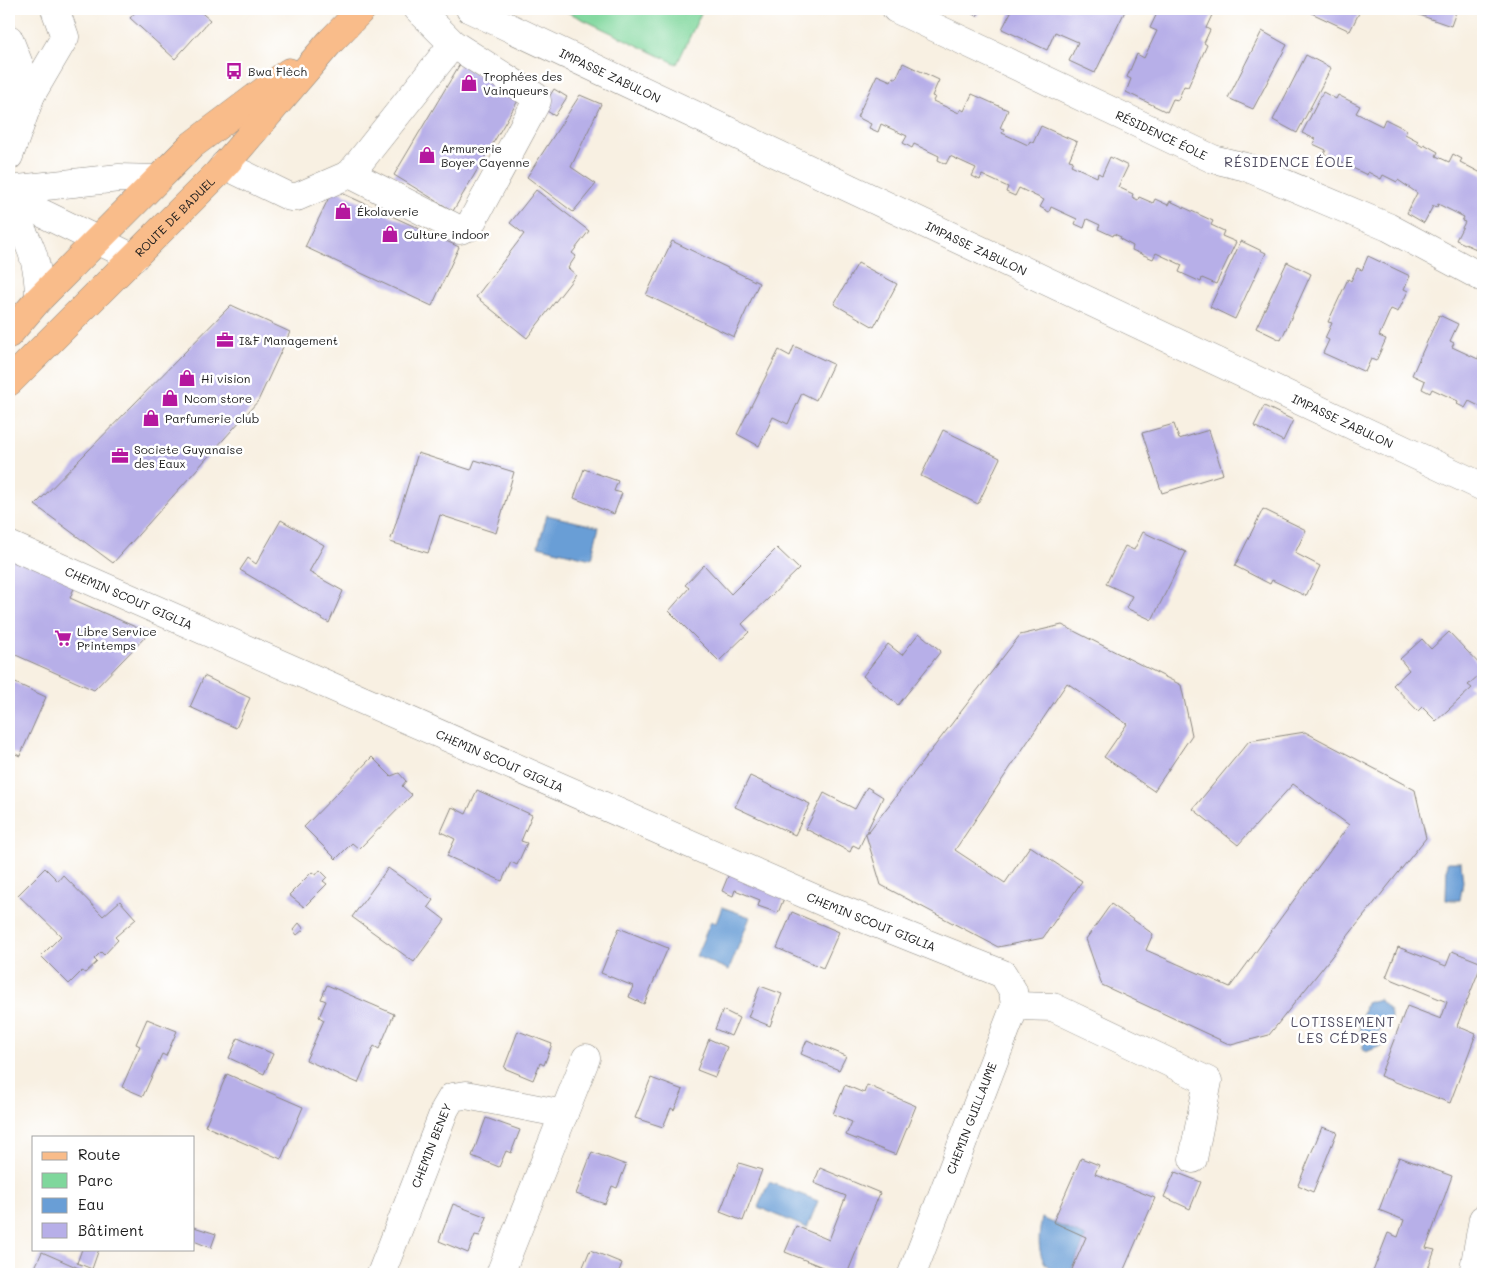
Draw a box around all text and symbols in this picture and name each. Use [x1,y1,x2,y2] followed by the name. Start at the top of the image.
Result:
[557,44,663,106] street label: IMPASSE ZABULON
[224,61,244,81] bus stop icon: Bwa Flèch
[248,63,307,79] place label: Bwa Flèch
[483,68,563,98] place label: Trophées des Vainqueurs
[459,73,479,93] shop icon: Trophées des Vainqueurs
[1113,106,1210,163] street label: RÉSIDENCE ÉOLE
[441,140,530,170] place label: Armurerie Boyer Cayenne
[417,145,437,165] shop icon: Armurerie Boyer Cayenne
[1224,152,1354,171] district label: RÉSIDENCE ÉOLE
[131,173,218,260] street label: ROUTE DE BADUEL
[333,201,353,221] shop icon: Ékolaverie
[357,203,419,219] place label: Ékolaverie
[923,217,1030,279] street label: IMPASSE ZABULON
[380,224,400,244] shop icon: Culture indoor
[404,226,489,242] place label: Culture indoor
[215,330,235,350] office icon: I&F Management
[239,332,338,348] place label: I&F Management
[177,368,197,388] shop icon: Hi vision
[201,370,250,386] place label: Hi vision
[160,388,180,408] shop icon: Ncom store
[184,390,252,406] place label: Ncom store
[1289,390,1396,452] street label: IMPASSE ZABULON
[141,408,161,428] shop icon: Parfumerie club
[165,410,259,426] place label: Parfumerie club
[134,441,243,471] place label: Societe Guyanaise des Eaux
[110,446,130,466] office icon: Societe Guyanaise des Eaux
[63,563,195,633] street label: CHEMIN SCOUT GIGLIA
[77,623,157,653] place label: Libre Service Printemps
[53,628,73,648] supermarket icon: Libre Service Printemps
[433,725,566,795] street label: CHEMIN SCOUT GIGLIA
[804,888,938,954] street label: CHEMIN SCOUT GIGLIA
[1291,1012,1395,1047] district label: LOTISSEMENT LES CÉDRES
[942,1059,1000,1176] street label: CHEMIN GUILLAUME
[407,1100,455,1190] street label: CHEMIN BENEY
[32,1136,195,1250] legend
[78,1144,121,1164] text: Route
[78,1170,113,1190] text: Parc
[78,1194,104,1214] text: Eau
[78,1220,144,1240] text: Bâtiment

